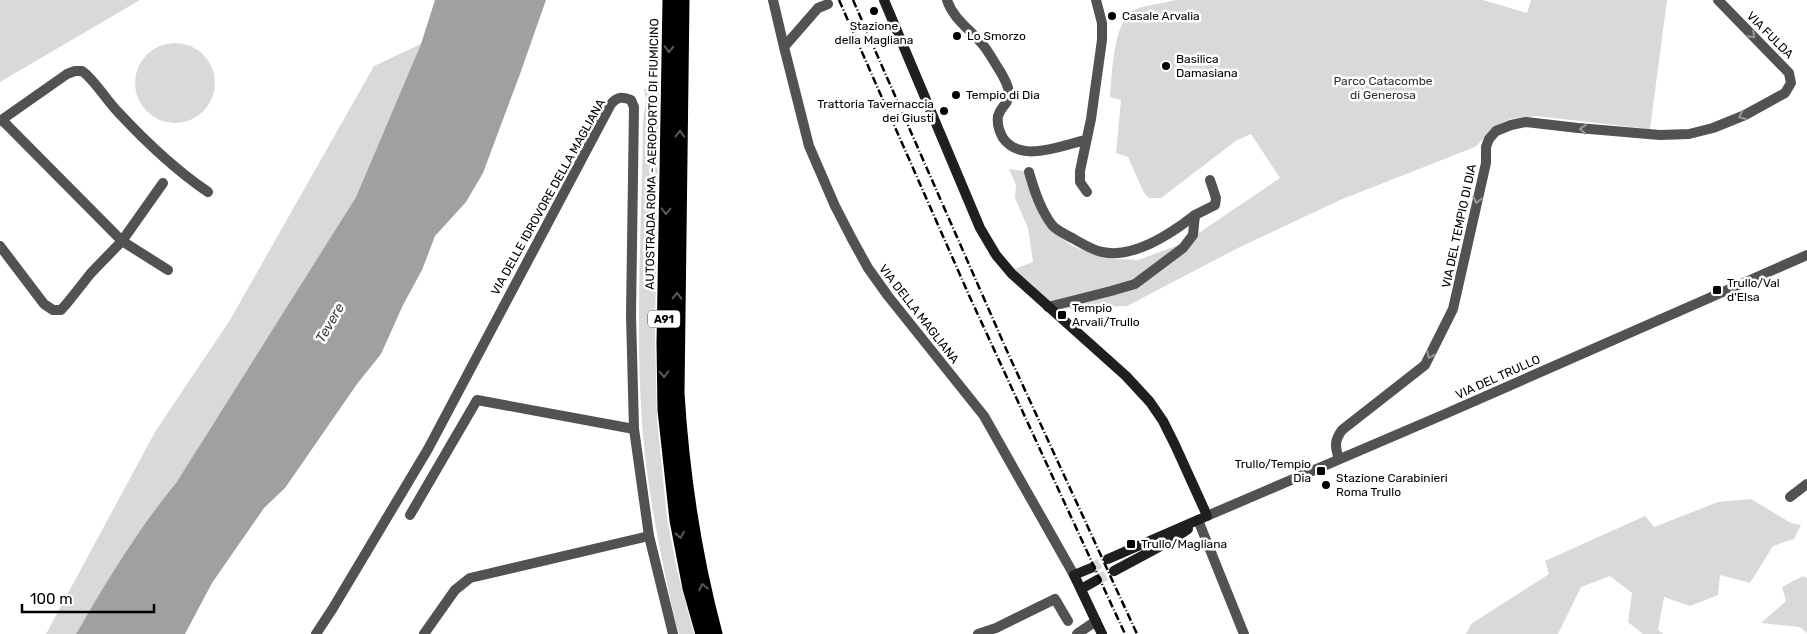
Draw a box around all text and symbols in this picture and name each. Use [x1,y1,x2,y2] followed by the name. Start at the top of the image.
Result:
[868,5,880,17] marker: Stazione della Magliana
[1122,9,1200,23] place label: Casale Arvalia
[1744,9,1796,61] street label: VIA FULDA
[1106,10,1118,22] marker: Casale Arvalia
[643,18,661,290] street label: AUTOSTRADA ROMA - AEROPORTO DI FIUMICINO
[835,19,913,47] place label: Stazione della Magliana
[967,29,1026,43] place label: Lo Smorzo
[1746,29,1755,38] one-way arrow
[951,30,963,42] marker: Lo Smorzo
[664,45,674,53] one-way arrow
[1176,52,1238,80] place label: Basilica Damasiana
[1160,60,1172,72] marker: Basilica Damasiana
[1333,74,1433,102] park label: Parco Catacombe di Generosa
[966,88,1040,102] place label: Tempio di Dia
[950,89,962,101] marker: Tempio di Dia
[488,97,608,297] street label: VIA DELLE IDROVORE DELLA MAGLIANA
[817,97,934,125] place label: Trattoria Tavernaccia dei Giusti
[938,105,950,117] marker: Trattoria Tavernaccia dei Giusti
[1738,110,1747,120] one-way arrow
[1579,123,1587,134] one-way arrow
[675,129,685,137] one-way arrow
[1439,163,1479,289] street label: VIA DEL TEMPIO DI DIA
[1473,196,1483,205] one-way arrow
[661,208,671,215] one-way arrow
[876,262,962,366] street label: VIA DELLA MAGLIANA
[1727,276,1780,304] place label: Trullo/Val d'Elsa
[1711,284,1723,296] marker: Trullo/Val d'Elsa
[672,292,682,300] one-way arrow
[312,300,348,346] water label: Tevere
[1072,301,1140,329] place label: Tempio Arvali/Trullo
[1056,309,1068,321] marker: Tempio Arvali/Trullo
[648,310,680,328] road number: A91
[1426,349,1436,358] one-way arrow
[1454,352,1542,402] street label: VIA DEL TRULLO
[659,370,669,378] one-way arrow
[1235,457,1311,485] place label: Trullo/Tempio Dia
[1315,465,1327,477] marker: Trullo/Tempio Dia
[1336,471,1448,499] place label: Stazione Carabinieri Roma Trullo
[1320,479,1332,491] marker: Stazione Carabinieri Roma Trullo
[674,531,684,540] one-way arrow
[1141,537,1227,551] place label: Trullo/Magliana
[1125,538,1137,550] marker: Trullo/Magliana
[22,582,155,614] scale bar
[698,582,709,591] one-way arrow
[30,590,72,608] text: 100 m

